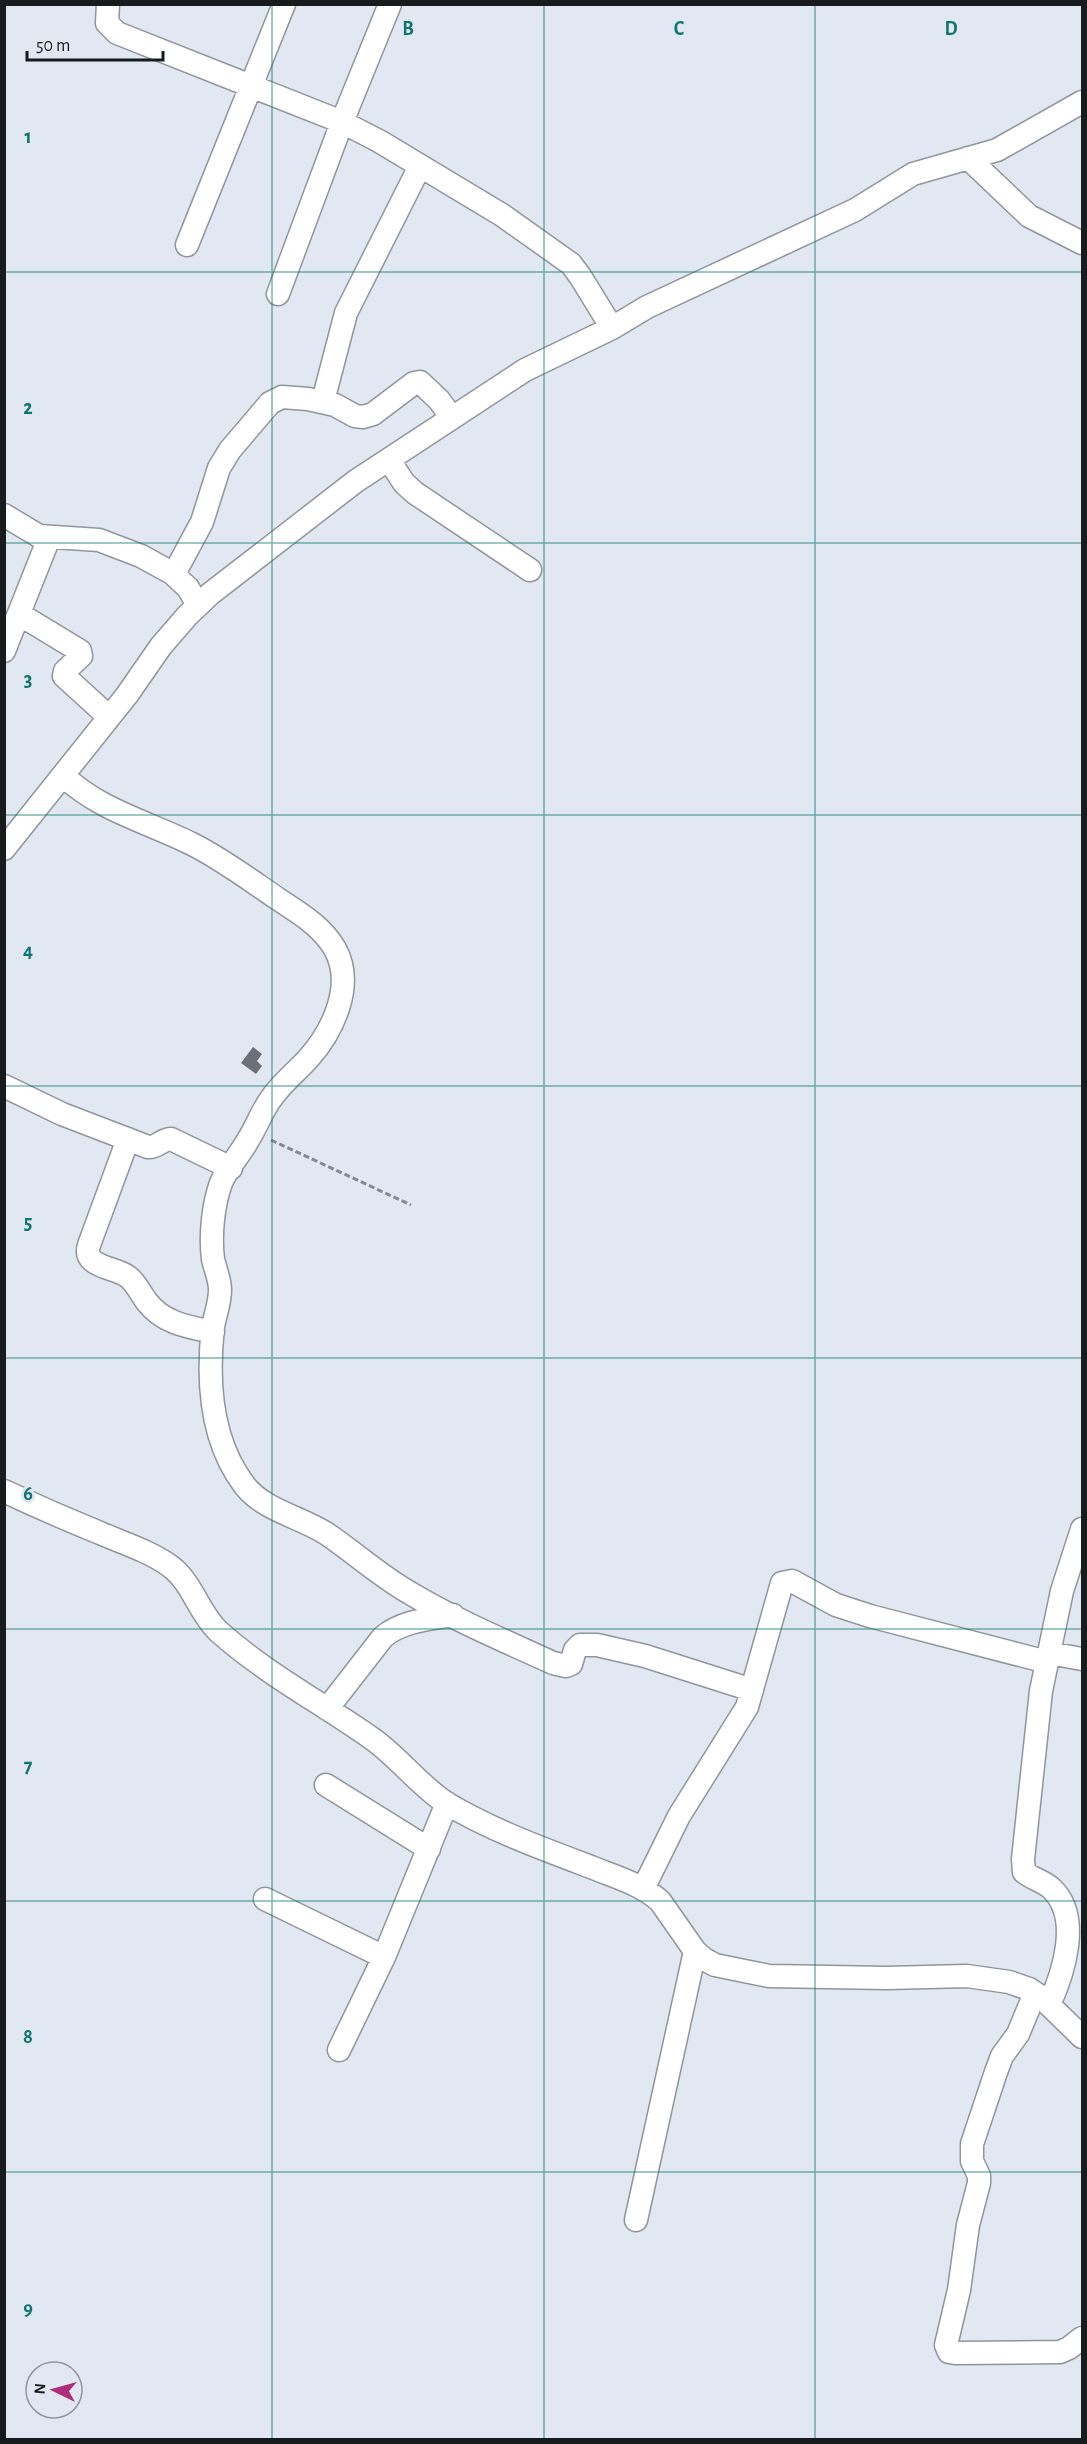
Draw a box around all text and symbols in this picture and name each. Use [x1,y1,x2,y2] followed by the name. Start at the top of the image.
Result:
[402,19,414,39] text: B
[674,19,685,39] text: C
[944,19,958,39] text: D
[27,24,164,62] scale bar
[36,37,70,55] text: 50 m
[24,127,32,147] text: 1
[23,398,33,418] text: 2
[24,670,32,690] text: 3
[23,941,33,961] text: 4
[24,1213,32,1233] text: 5
[23,1484,33,1504] text: 6
[24,1756,33,1776] text: 7
[23,2027,33,2047] text: 8
[23,2299,33,2319] text: 9
[24,2360,84,2420] north arrow
[32,2383,49,2395] text: N

